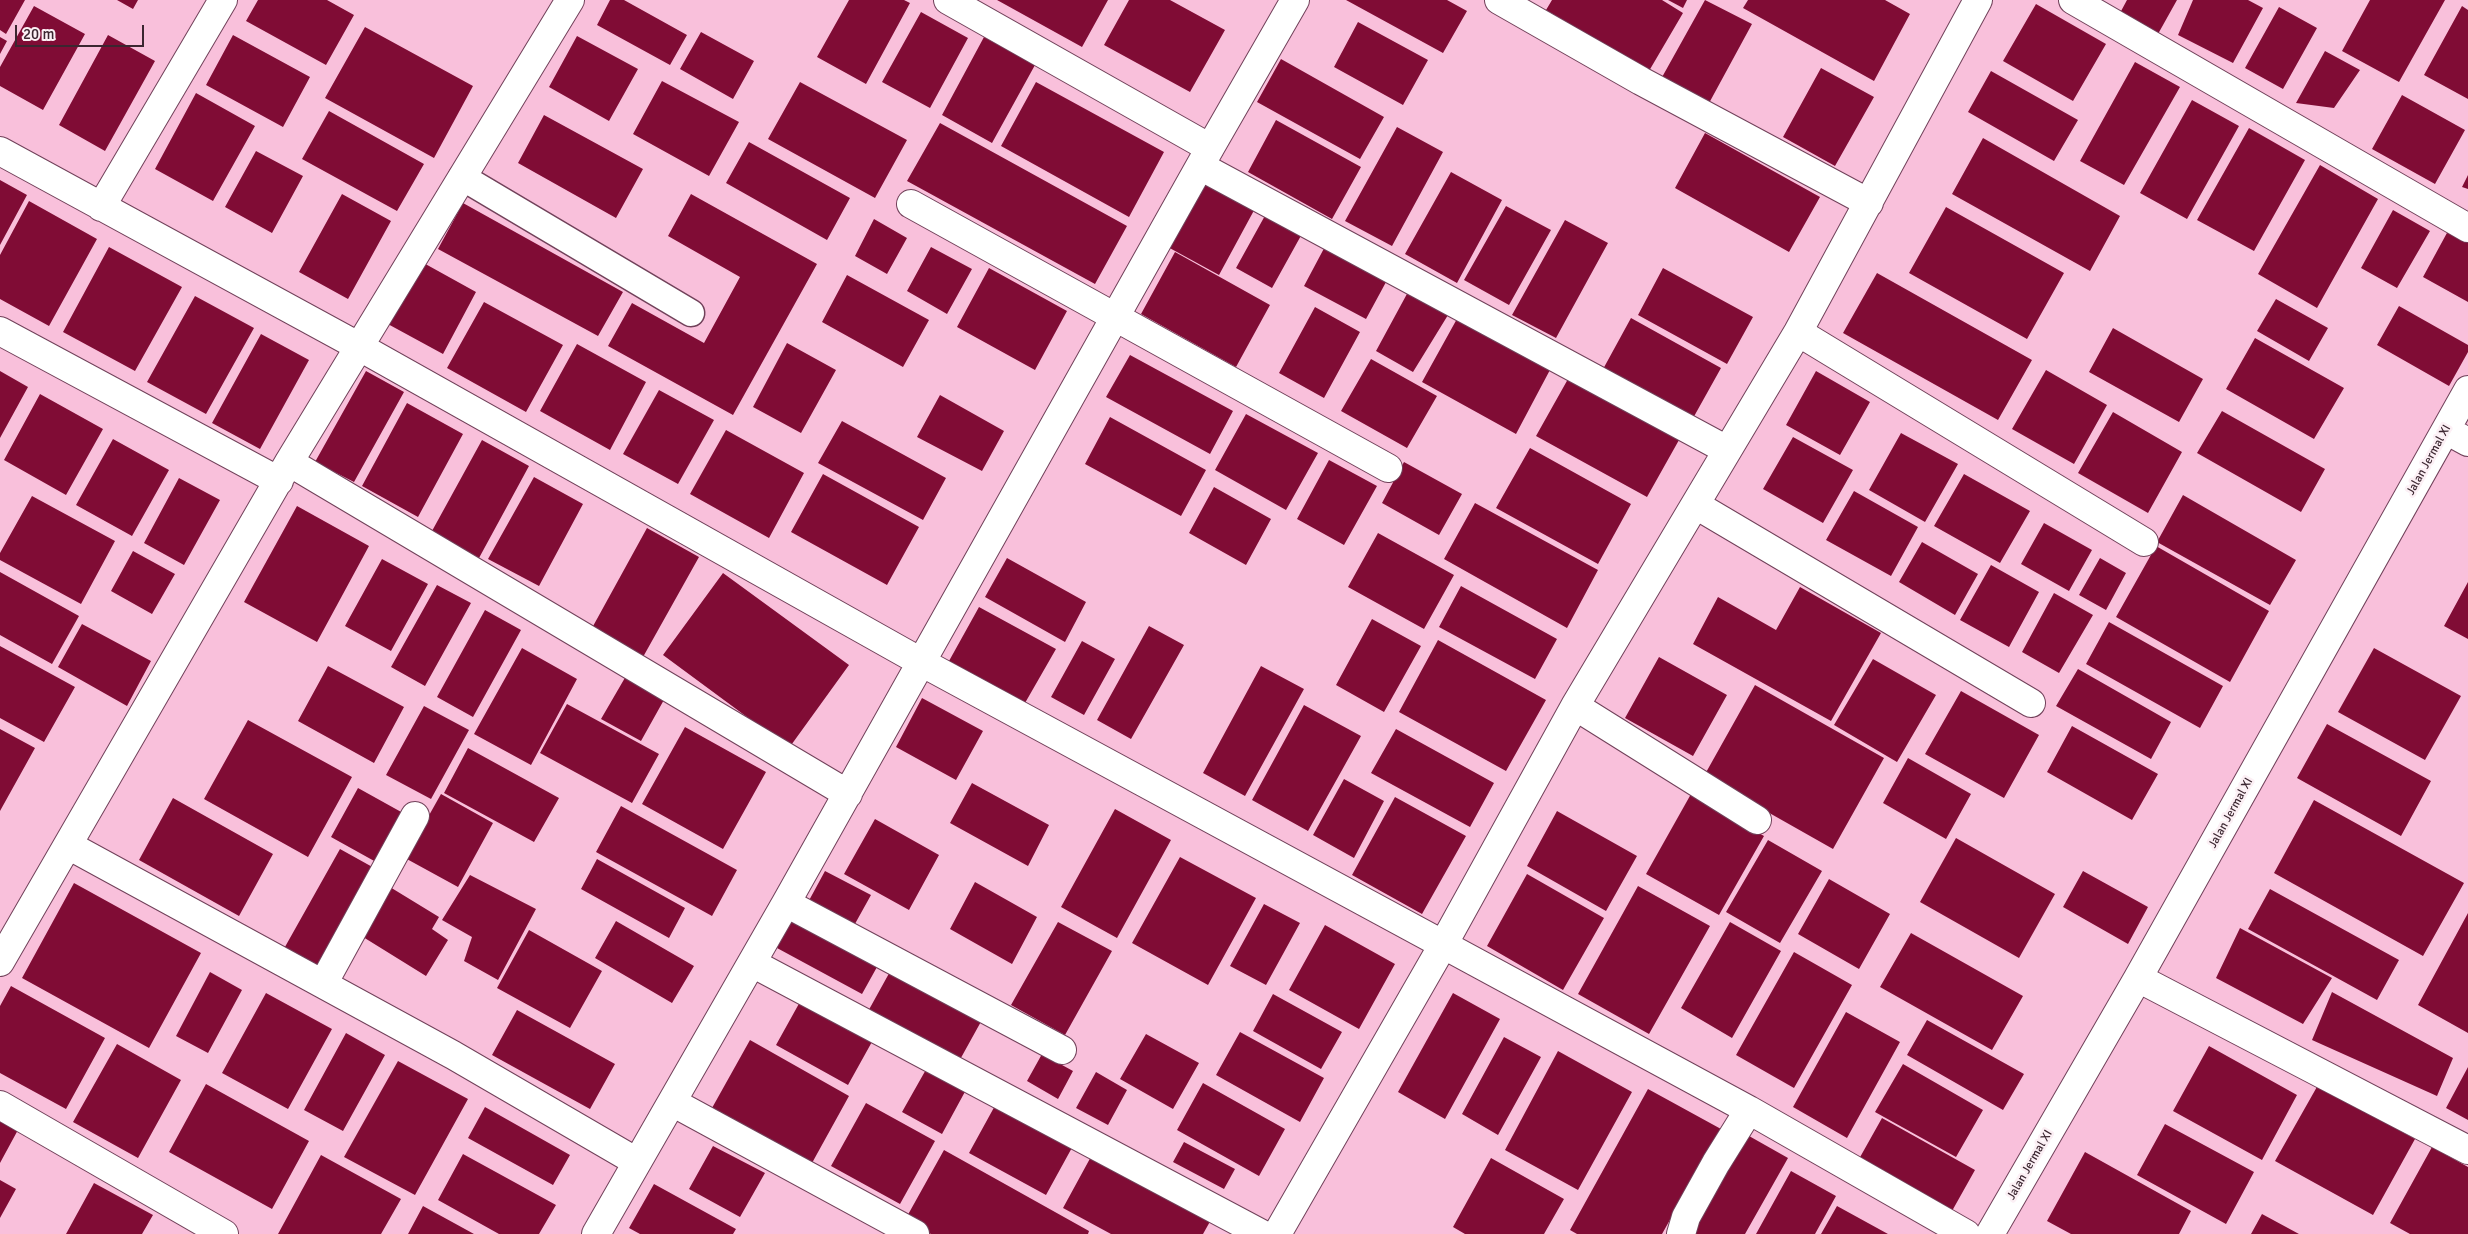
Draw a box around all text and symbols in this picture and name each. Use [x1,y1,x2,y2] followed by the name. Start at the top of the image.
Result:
[18,15,146,47] scale bar
[23,25,54,43] text: 20 m
[2404,422,2454,498] street label: Jalan Jermal XI
[2206,775,2256,851] street label: Jalan Jermal XI
[2004,1128,2056,1202] street label: Jalan Jermal XI

